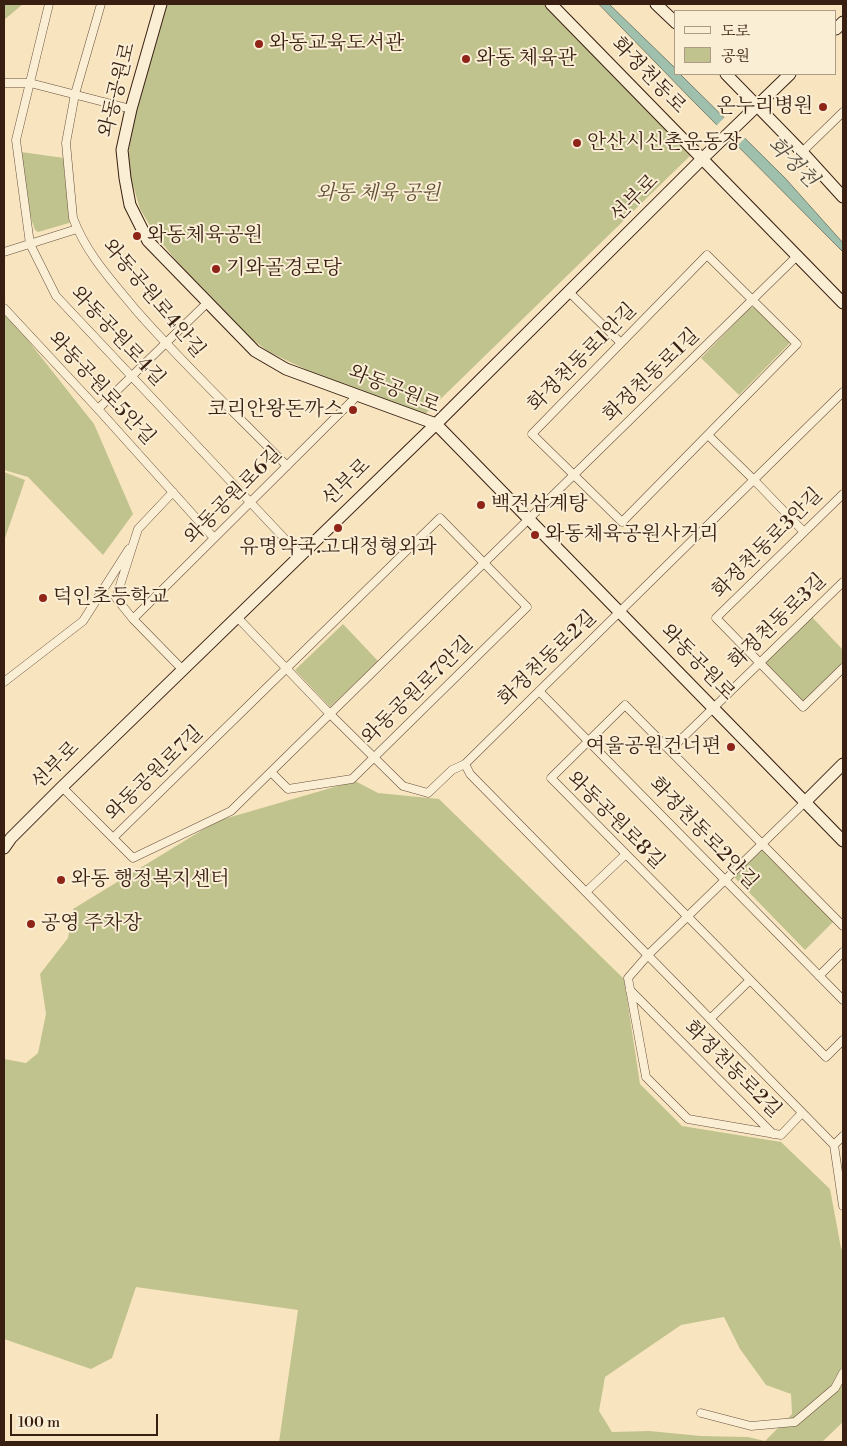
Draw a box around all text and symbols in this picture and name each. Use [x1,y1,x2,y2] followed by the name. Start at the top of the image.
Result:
[674,10,837,75] legend
[721,22,750,41] text: 도로
[269,32,404,56] place label: 와동교육도서관
[606,33,690,119] street label: 화정천동로
[253,38,265,50] marker: 와동교육도서관
[95,40,141,140] street label: 와동공원로
[476,47,577,71] place label: 와동 체육관
[721,47,750,66] text: 공원
[460,53,472,65] marker: 와동 체육관
[716,95,813,119] place label: 온누리병원
[817,101,829,113] marker: 온누리병원
[587,131,742,155] place label: 안산시신촌운동장
[762,133,822,193] water label: 화정천
[571,137,583,149] marker: 안산시신촌운동장
[606,170,664,228] street label: 선부로
[316,182,440,206] park label: 와동 체육 공원
[147,224,263,248] place label: 와동체육공원
[131,230,143,242] marker: 와동체육공원
[97,235,209,363] street label: 와동공원로4안길
[226,257,342,281] place label: 기와골경로당
[210,263,222,275] marker: 기와골경로당
[65,282,169,392] street label: 와동공원로4길
[524,299,642,417] street label: 화정천동로1안길
[599,324,705,428] street label: 화정천동로1길
[42,327,160,451] street label: 와동공원로5안길
[345,361,443,419] street label: 와동공원로
[208,398,343,422] place label: 코리안왕돈까스
[347,404,359,416] marker: 코리안왕돈까스
[180,442,288,550] street label: 와동공원로6길
[318,454,376,512] street label: 선부로
[708,484,828,604] street label: 화정천동로3안길
[491,493,588,517] place label: 백건삼계탕
[475,499,487,511] marker: 백건삼계탕
[332,522,344,534] marker: 유명약국.고대정형외과
[545,523,719,547] place label: 와동체육공원사거리
[529,529,541,541] marker: 와동체육공원사거리
[239,536,437,560] place label: 유명약국.고대정형외과
[724,569,832,675] street label: 화정천동로3길
[53,586,169,610] place label: 덕인초등학교
[37,592,49,604] marker: 덕인초등학교
[494,606,602,712] street label: 화정천동로2길
[655,620,739,706] street label: 와동공원로
[357,632,479,750] street label: 와동공원로7안길
[101,722,209,826] street label: 와동공원로7길
[586,735,721,759] place label: 여울공원건너편
[27,737,85,795] street label: 선부로
[725,741,737,753] marker: 여울공원건너편
[561,767,669,875] street label: 와동공원로8길
[643,773,763,895] street label: 화정천동로2안길
[71,868,230,892] place label: 와동 행정복지센터
[55,874,67,886] marker: 와동 행정복지센터
[41,912,142,936] place label: 공영 주차장
[25,918,37,930] marker: 공영 주차장
[679,1017,785,1123] street label: 화정천동로2길
[12,1404,160,1436] scale bar
[18,1413,60,1432] text: 100 m

